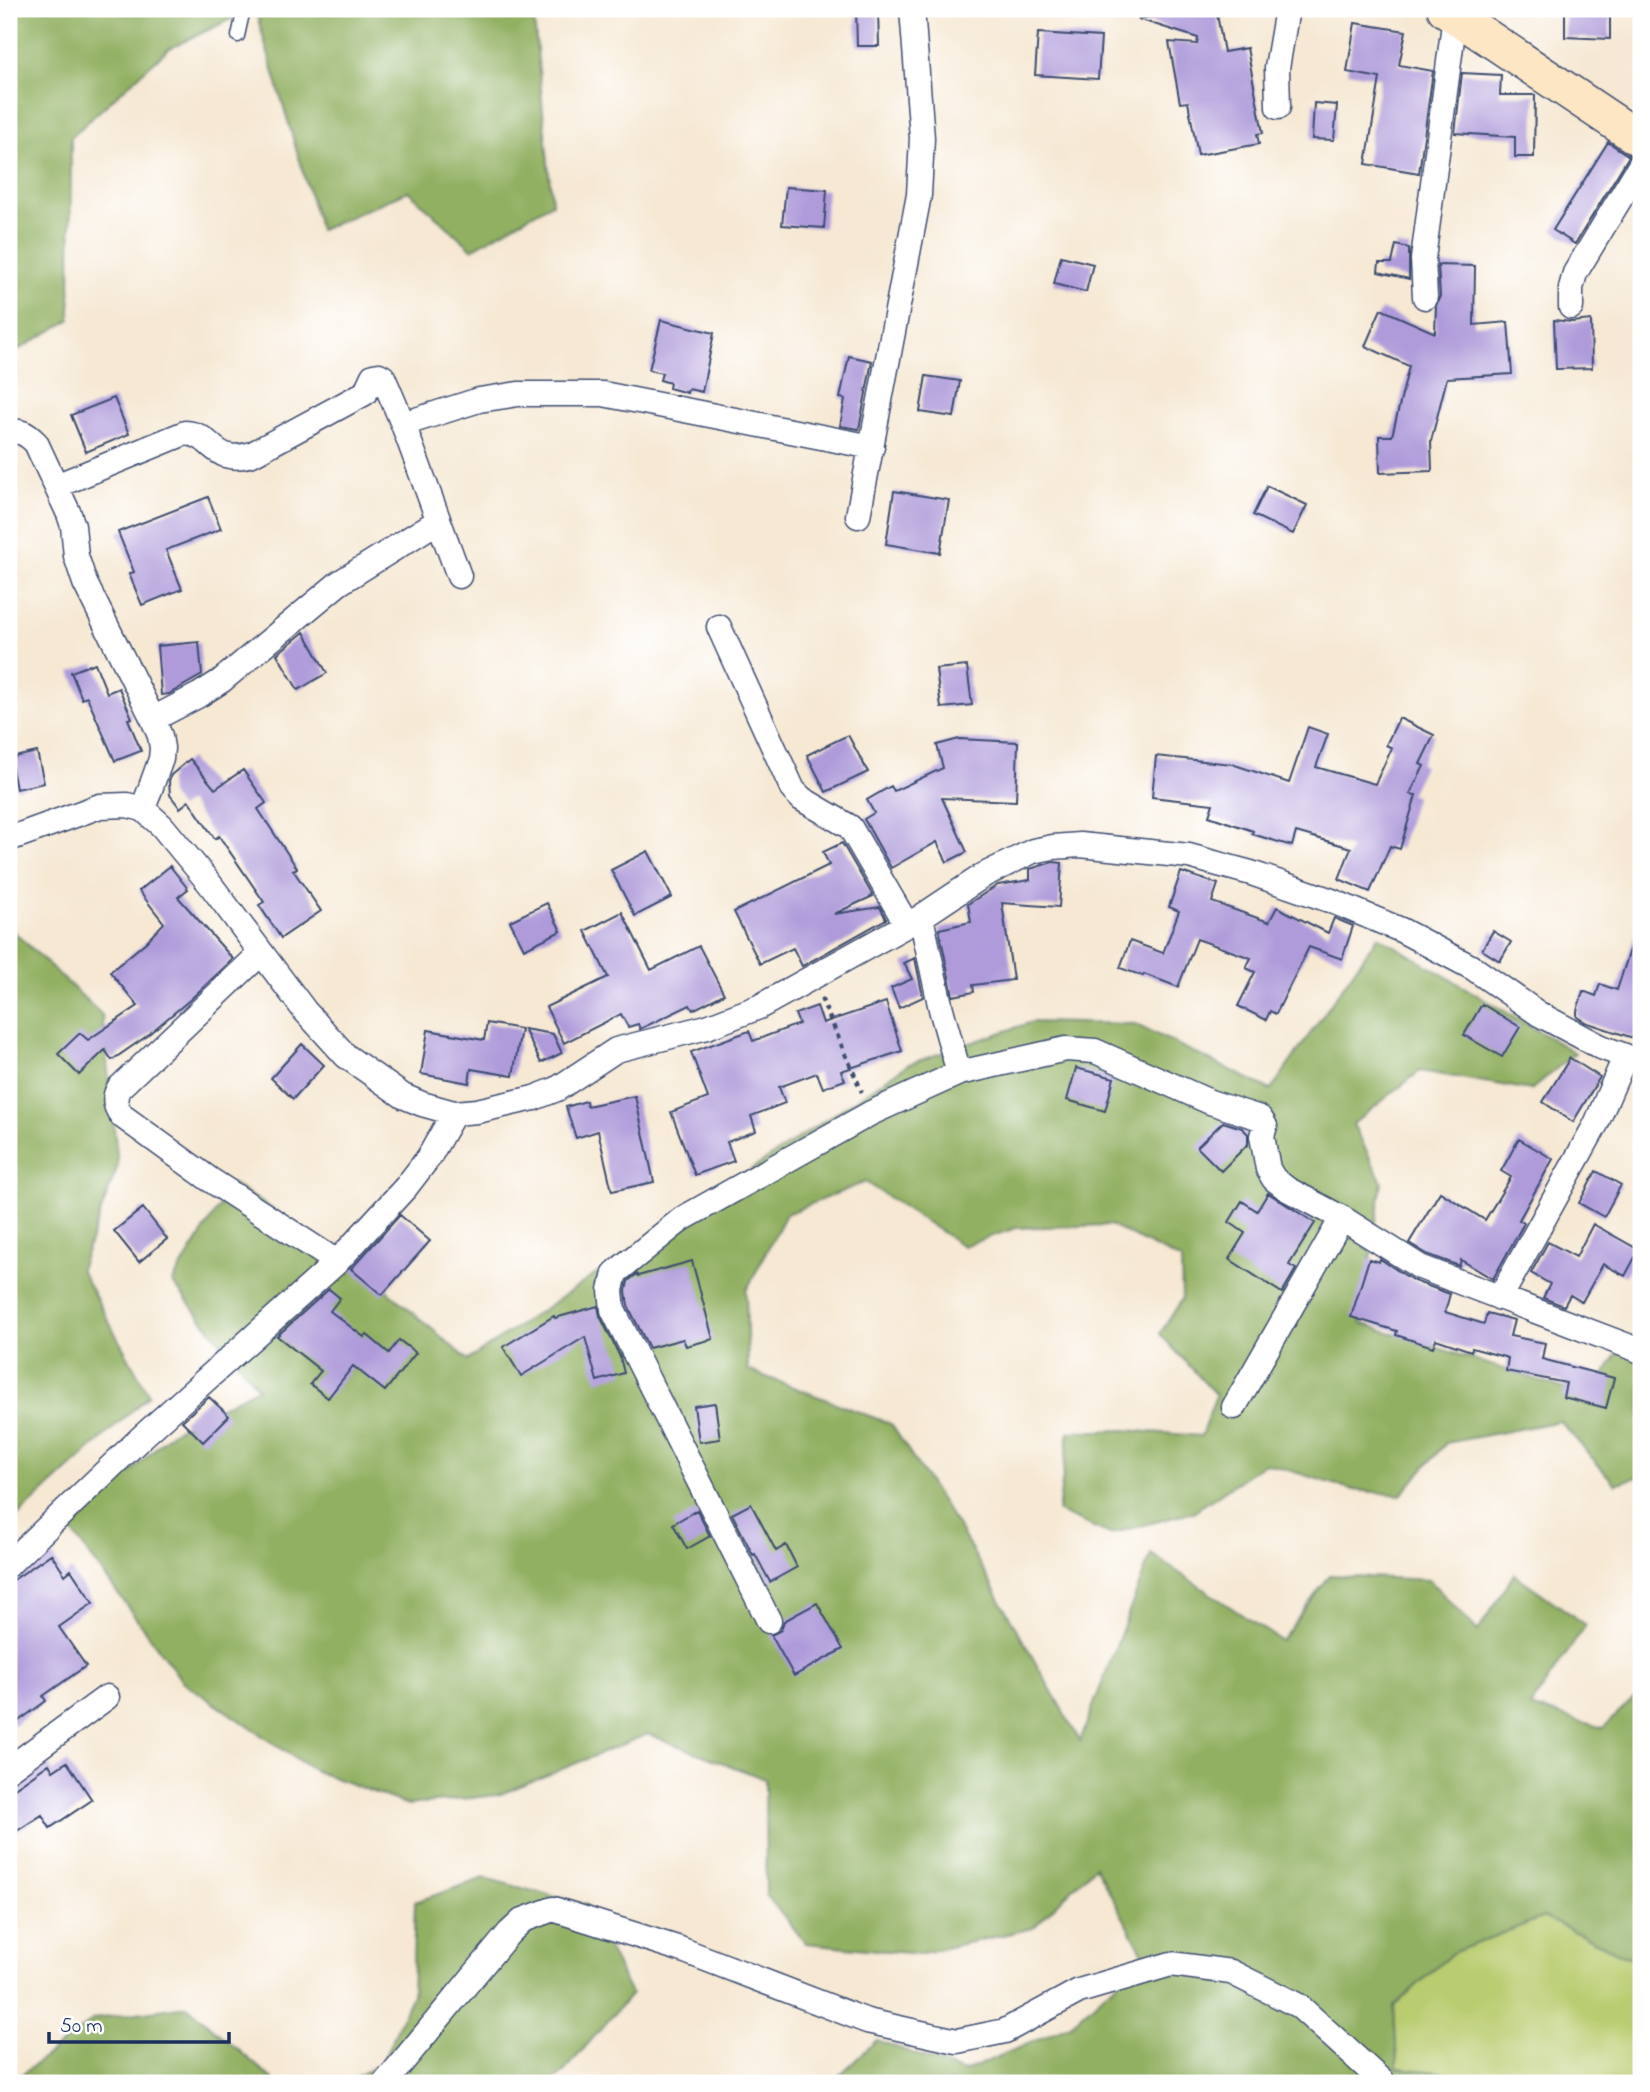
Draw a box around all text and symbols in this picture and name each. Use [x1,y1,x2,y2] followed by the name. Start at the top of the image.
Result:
[49,2001,229,2045] scale bar
[60,2012,103,2042] text: 50 m

